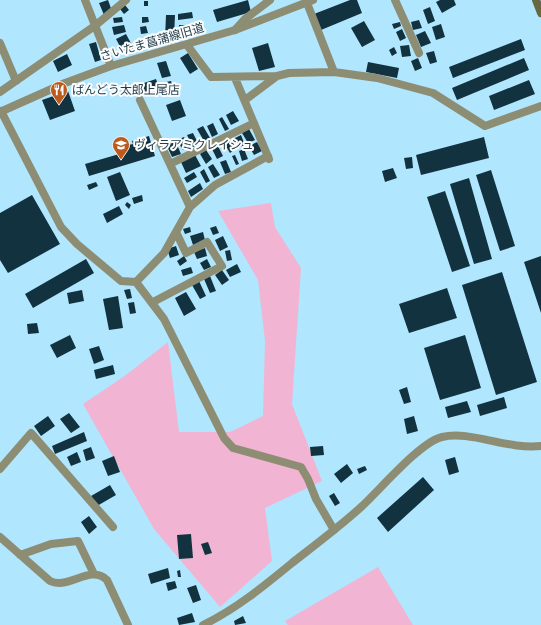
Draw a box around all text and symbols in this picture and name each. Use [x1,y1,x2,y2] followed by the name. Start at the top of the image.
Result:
[98,20,206,65] street label: さいたま菖蒲線旧道
[49,80,69,105] restaurant icon: ばんどう太郎上尾店
[72,83,180,99] place label: ばんどう太郎上尾店
[111,135,131,160] school or university icon: ヴィラアミクレイシュ
[134,138,254,154] place label: ヴィラアミクレイシュ

